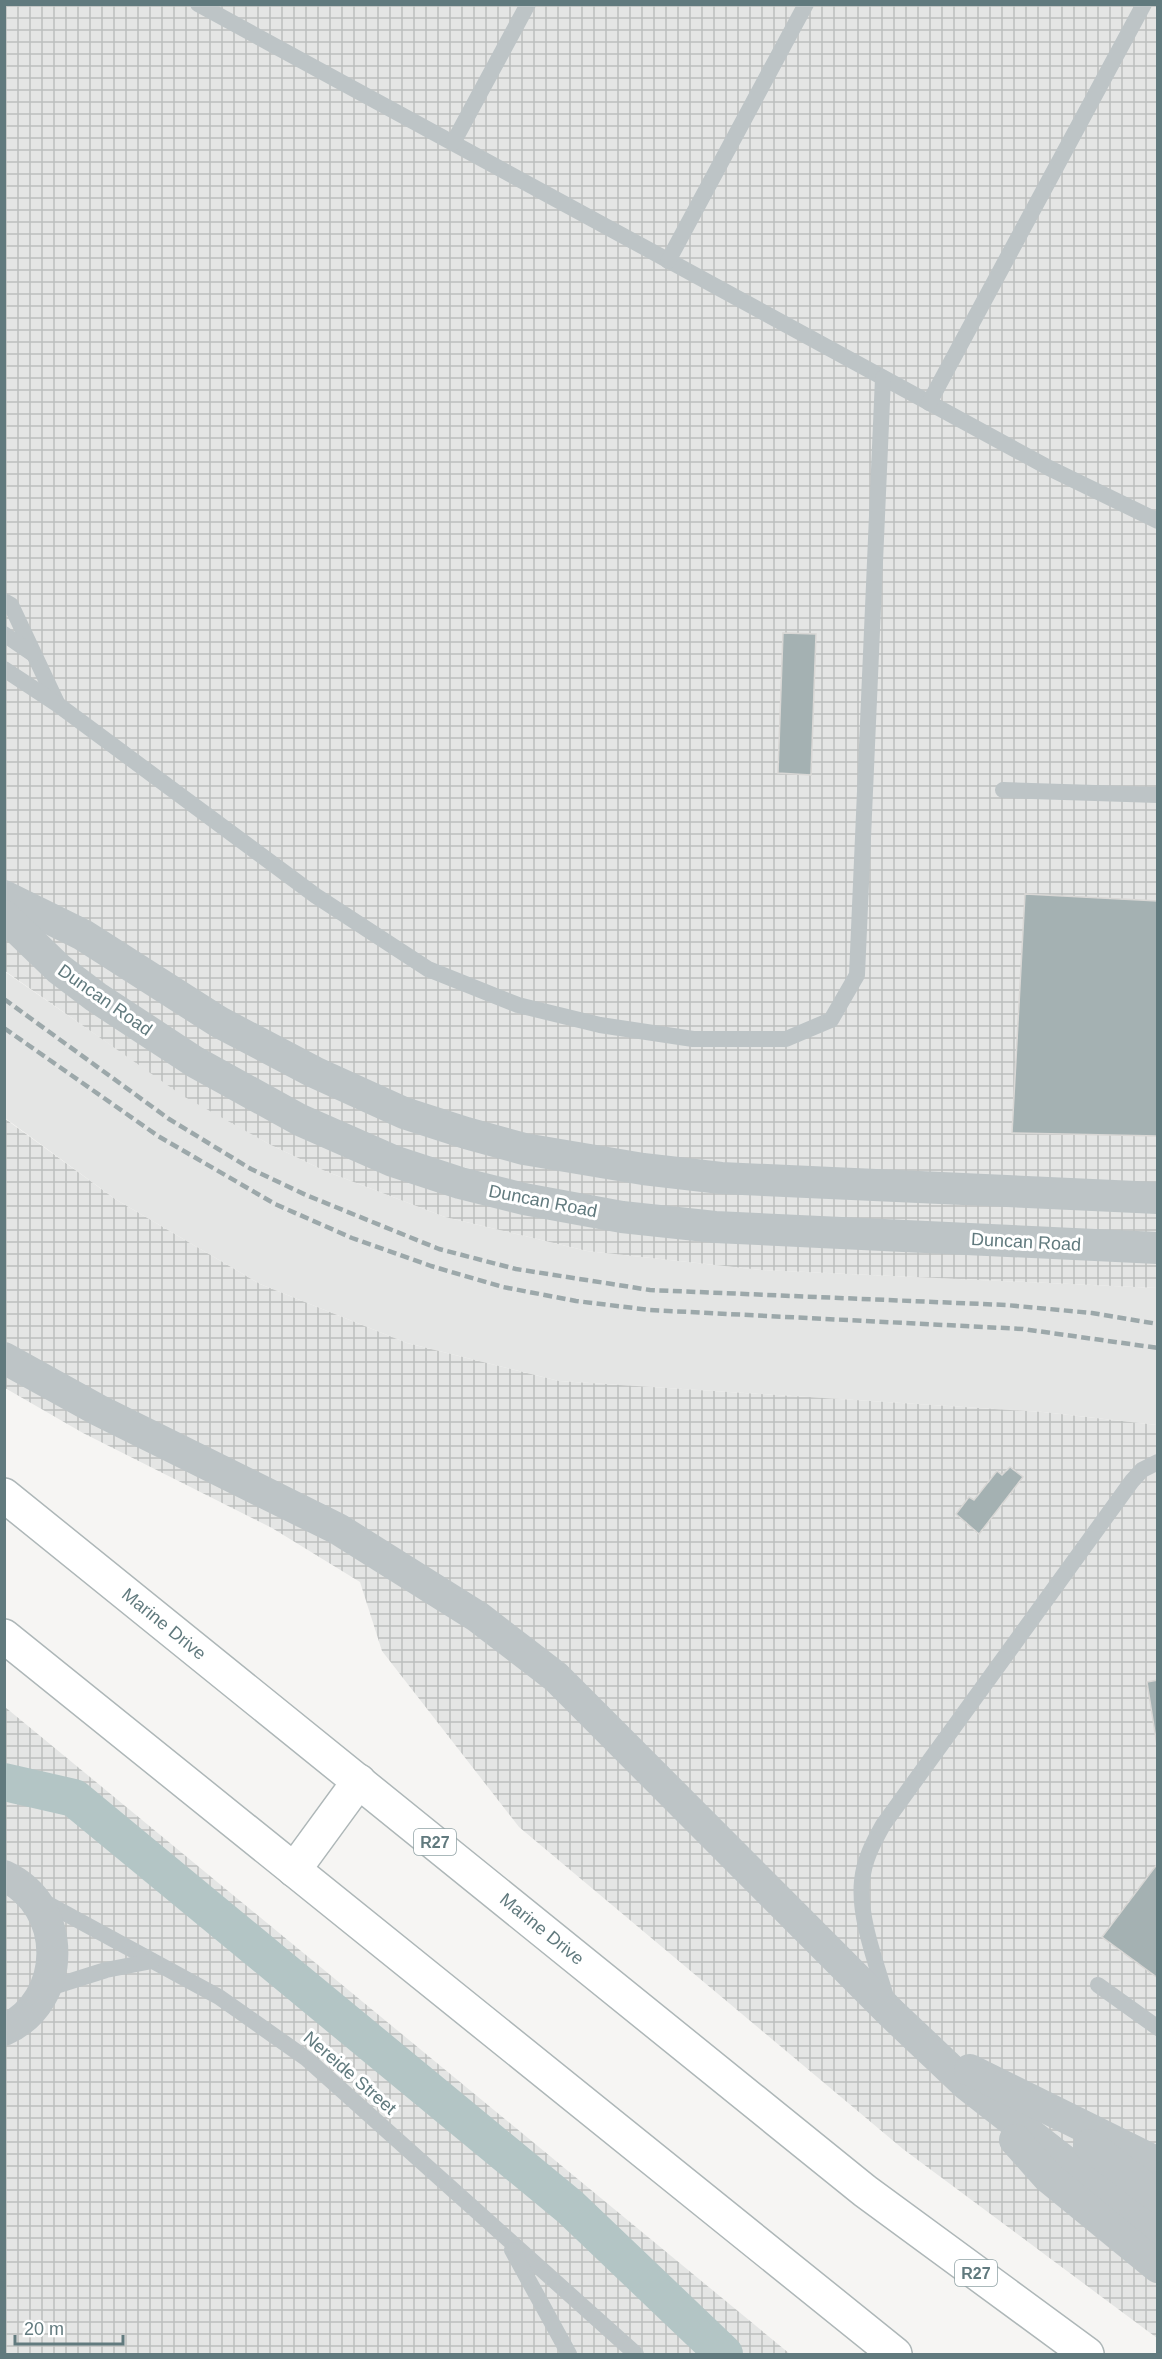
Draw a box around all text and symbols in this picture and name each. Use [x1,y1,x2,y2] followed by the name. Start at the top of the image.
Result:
[54,960,156,1040] street label: Duncan Road
[487,1181,599,1221] street label: Duncan Road
[971,1229,1081,1255] street label: Duncan Road
[118,1584,210,1664] street label: Marine Drive
[414,1829,456,1855] road number: R27
[496,1889,588,1969] street label: Marine Drive
[300,2027,400,2119] street label: Nereide Street
[955,2260,997,2286] road number: R27
[15,2308,123,2346] scale bar
[24,2319,64,2339] text: 20 m

